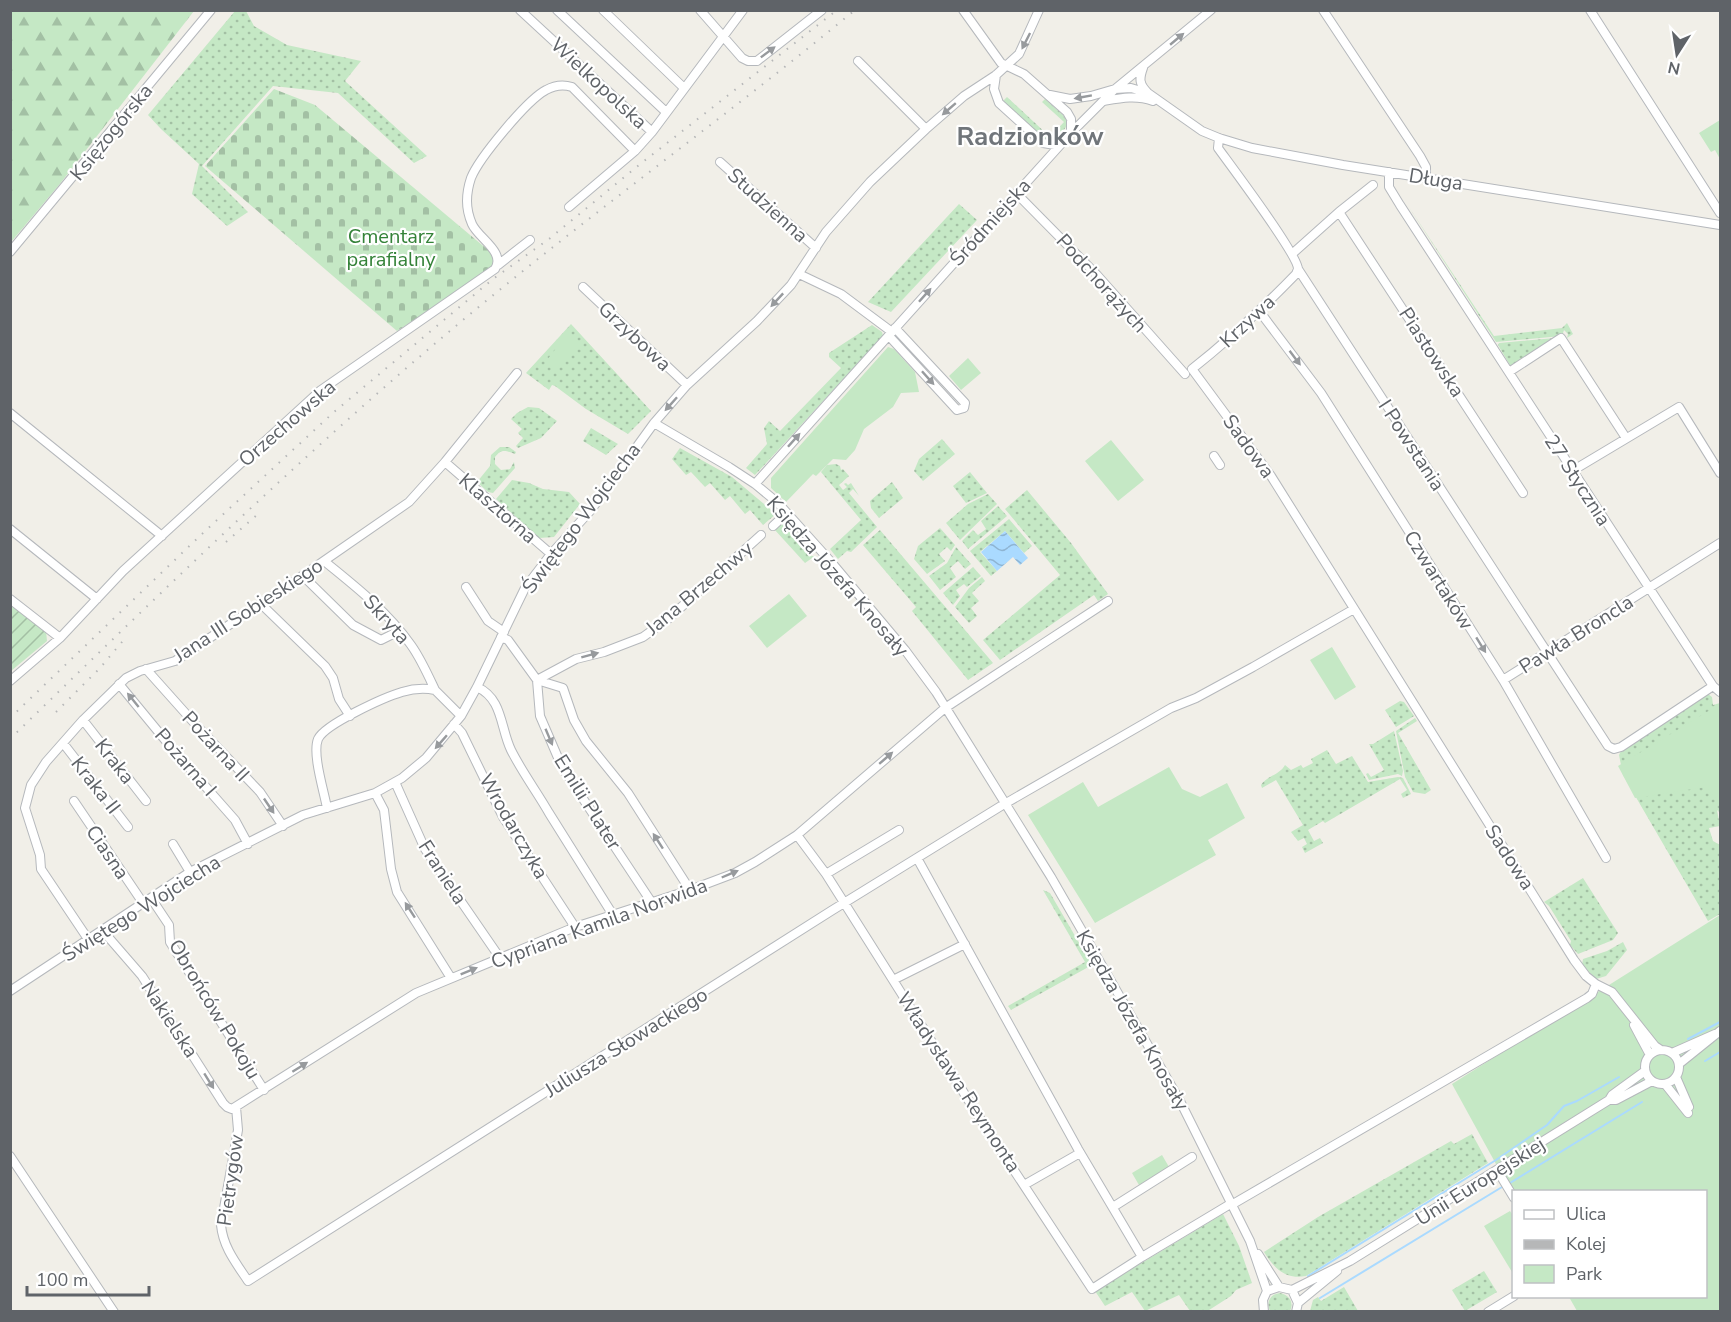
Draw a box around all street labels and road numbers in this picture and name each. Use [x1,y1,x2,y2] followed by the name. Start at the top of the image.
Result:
[545,32,653,135] street label: Wielkopolska
[64,78,159,186] street label: Księżogórska
[721,162,814,249] street label: Studzienna
[1407,162,1465,197] street label: Długa
[944,173,1037,272] street label: Śródmiejska
[1050,228,1153,339] street label: Podchorążych
[1214,289,1281,354] street label: Krzywa
[592,295,677,377] street label: Grzybowa
[1392,302,1471,402] street label: Piastowska
[233,374,342,473] street label: Orzechowska
[1372,394,1451,496] street label: I Powstania
[1216,409,1281,484] street label: Sadowa
[1538,429,1617,531] street label: 27 Stycznia
[516,437,647,599] street label: Świętego Wojciecha
[453,467,542,550] street label: Klasztorna
[760,490,915,663] street label: Księdza Józefa Knosały
[1397,525,1480,635] street label: Czwartaków
[639,535,759,642] street label: Jana Brzechwy
[168,552,328,669] street label: Jana III Sobieskiego
[357,589,416,650] street label: Skryta
[1514,589,1639,680] street label: Pawła Broncla
[177,706,255,786] street label: Pożarna II
[150,723,222,801] street label: Pożarna I
[88,733,141,790] street label: Kraka
[548,749,628,855] street label: Emilii Plater
[65,751,127,820] street label: Kraka II
[472,769,555,884] street label: Wrodarczyka
[1478,819,1541,895] street label: Sadowa
[80,820,136,885] street label: Ciasna
[412,835,473,910] street label: Franiela
[57,849,226,968] street label: Świętego Wojciecha
[487,872,711,975] street label: Cypriana Kamila Norwida
[1070,925,1196,1116] street label: Księdza Józefa Knosały
[162,934,267,1084] street label: Obrońców Pokoju
[135,976,204,1063] street label: Nakielska
[539,981,713,1104] street label: Juliusza Słowackiego
[890,987,1027,1178] street label: Władysława Reymonta
[1410,1131,1550,1232] street label: Unii Europejskiej
[211,1132,250,1228] street label: Pietrygów

